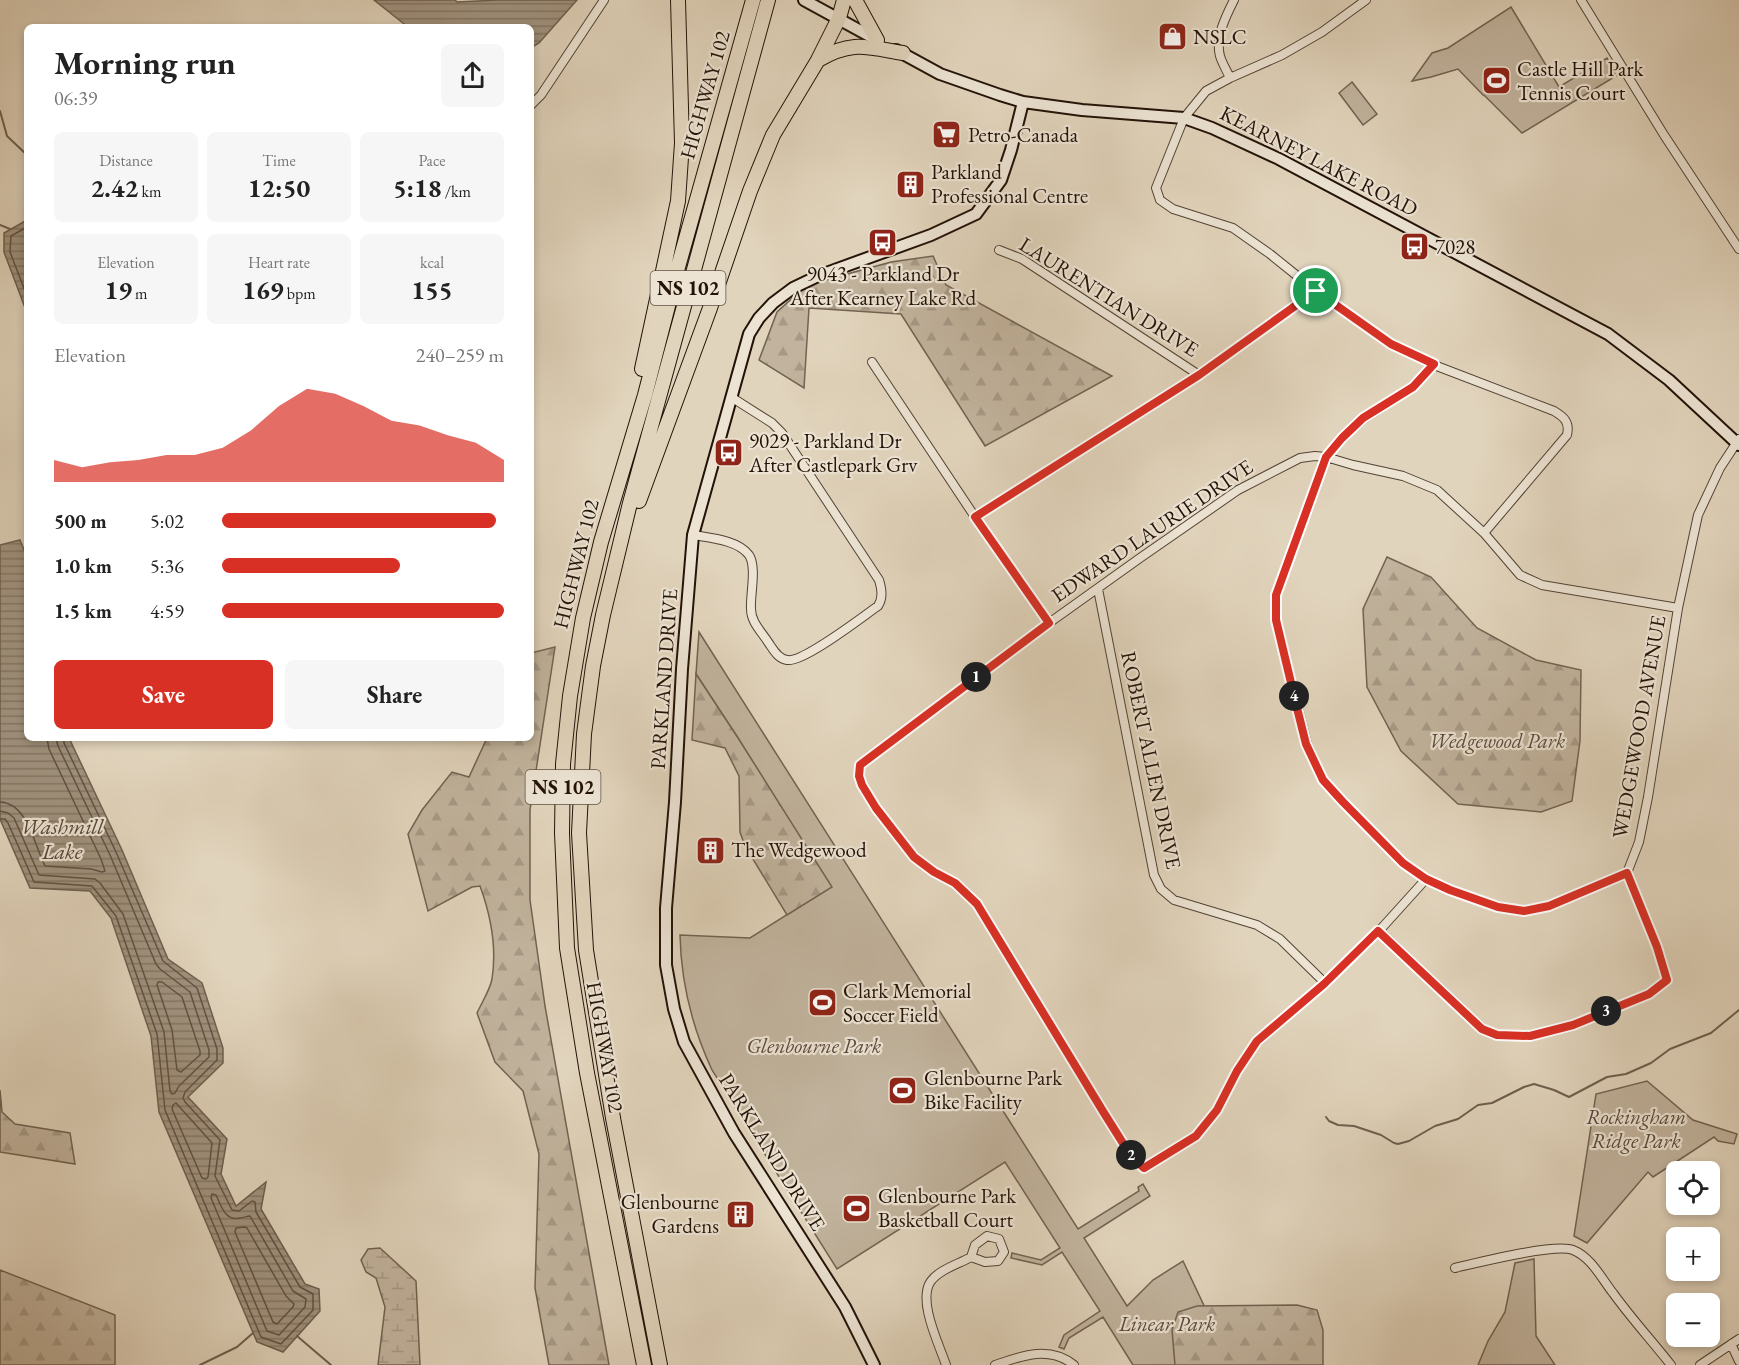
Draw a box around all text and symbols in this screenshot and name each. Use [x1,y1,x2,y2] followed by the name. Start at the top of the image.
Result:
[1156,21,1188,53] shop icon: NSLC
[1193,23,1247,50] place label: NSLC
[673,27,736,162] street label: HIGHWAY 102
[54,41,236,84] text: Morning run
[441,44,504,107] button: share
[1517,55,1644,106] place label: Castle Hill Park Tennis Court
[1480,65,1512,97] sports icon: Castle Hill Park Tennis Court
[54,85,97,111] text: 06:39
[1216,99,1423,222] street label: KEARNEY LAKE ROAD
[931,119,963,151] supermarket icon: Petro-Canada
[968,121,1079,148] place label: Petro-Canada
[99,150,153,171] text: Distance
[262,150,296,171] text: Time
[419,150,445,171] text: Pace
[931,158,1088,209] place label: Parkland Professional Centre
[894,168,926,200] building icon: Parkland Professional Centre
[91,171,138,205] text: 2.42
[248,171,310,205] text: 12:50
[393,171,442,205] text: 5:18
[138,181,161,202] text: km
[442,181,471,202] text: /km
[867,227,899,259] bus stop icon: 9043 - Parkland Dr After Kearney Lake Rd
[1015,230,1204,363] street label: LAURENTIAN DRIVE
[1398,231,1430,263] bus stop icon: 7028
[1435,233,1475,260] place label: 7028
[97,252,155,273] text: Elevation
[248,252,310,273] text: Heart rate
[420,252,444,273] text: kcal
[789,260,976,311] place label: 9043 - Parkland Dr After Kearney Lake Rd
[1290,265,1341,316] pin
[650,271,726,305] road number: NS 102
[104,273,132,307] text: 19
[242,273,284,307] text: 169
[411,273,453,307] text: 155
[1299,274,1332,307] icon: arrive
[132,283,148,304] text: m
[284,283,316,304] text: bpm
[54,342,126,368] text: Elevation
[416,342,504,368] text: 240–259 m
[748,427,918,478] place label: 9029 - Parkland Dr After Castlepark Grv
[712,437,744,469] bus stop icon: 9029 - Parkland Dr After Castlepark Grv
[1046,453,1258,608] street label: EDWARD LAURIE DRIVE
[546,496,605,631] street label: HIGHWAY 102
[54,508,107,534] text: 500 m
[150,508,184,534] text: 5:02
[54,553,112,579] text: 1.0 km
[150,553,184,579] text: 5:36
[644,588,683,770] street label: PARKLAND DRIVE
[54,598,112,624] text: 1.5 km
[150,598,184,624] text: 4:59
[1606,613,1671,841] street label: WEDGEWOOD AVENUE
[1115,649,1188,871] street label: ROBERT ALLEN DRIVE
[54,660,273,729] button: Save
[285,660,504,729] button: Share
[961,662,991,692] pin: 1
[972,666,980,687] text: 1
[1279,681,1309,711] pin: 4
[1290,685,1298,706] text: 4
[1429,727,1566,754] park label: Wedgewood Park
[526,770,600,804] road number: NS 102
[20,812,104,866] water label: Washmill Lake
[694,834,726,866] building icon: The Wedgewood
[731,836,867,863] place label: The Wedgewood
[843,977,971,1028] place label: Clark Memorial Soccer Field
[581,979,630,1115] street label: HIGHWAY 102
[806,987,838,1019] sports icon: Clark Memorial Soccer Field
[1591,996,1621,1026] pin: 3
[1602,1000,1610,1021] text: 3
[747,1032,882,1059] park label: Glenbourne Park
[924,1064,1063,1115] place label: Glenbourne Park Bike Facility
[713,1068,832,1236] street label: PARKLAND DRIVE
[887,1074,919,1106] sports icon: Glenbourne Park Bike Facility
[1586,1103,1686,1154] park label: Rockingham Ridge Park
[1116,1140,1146,1170] pin: 2
[1127,1144,1135,1165] text: 2
[1666,1161,1720,1347] map controls
[1666,1161,1720,1215] button: locate
[878,1182,1017,1233] place label: Glenbourne Park Basketball Court
[621,1188,719,1239] place label: Glenbourne Gardens
[841,1192,873,1224] sports icon: Glenbourne Park Basketball Court
[724,1198,756,1230] building icon: Glenbourne Gardens
[1666,1227,1720,1281] button: +
[1666,1293,1720,1347] button: −
[1118,1310,1216,1337] park label: Linear Park

